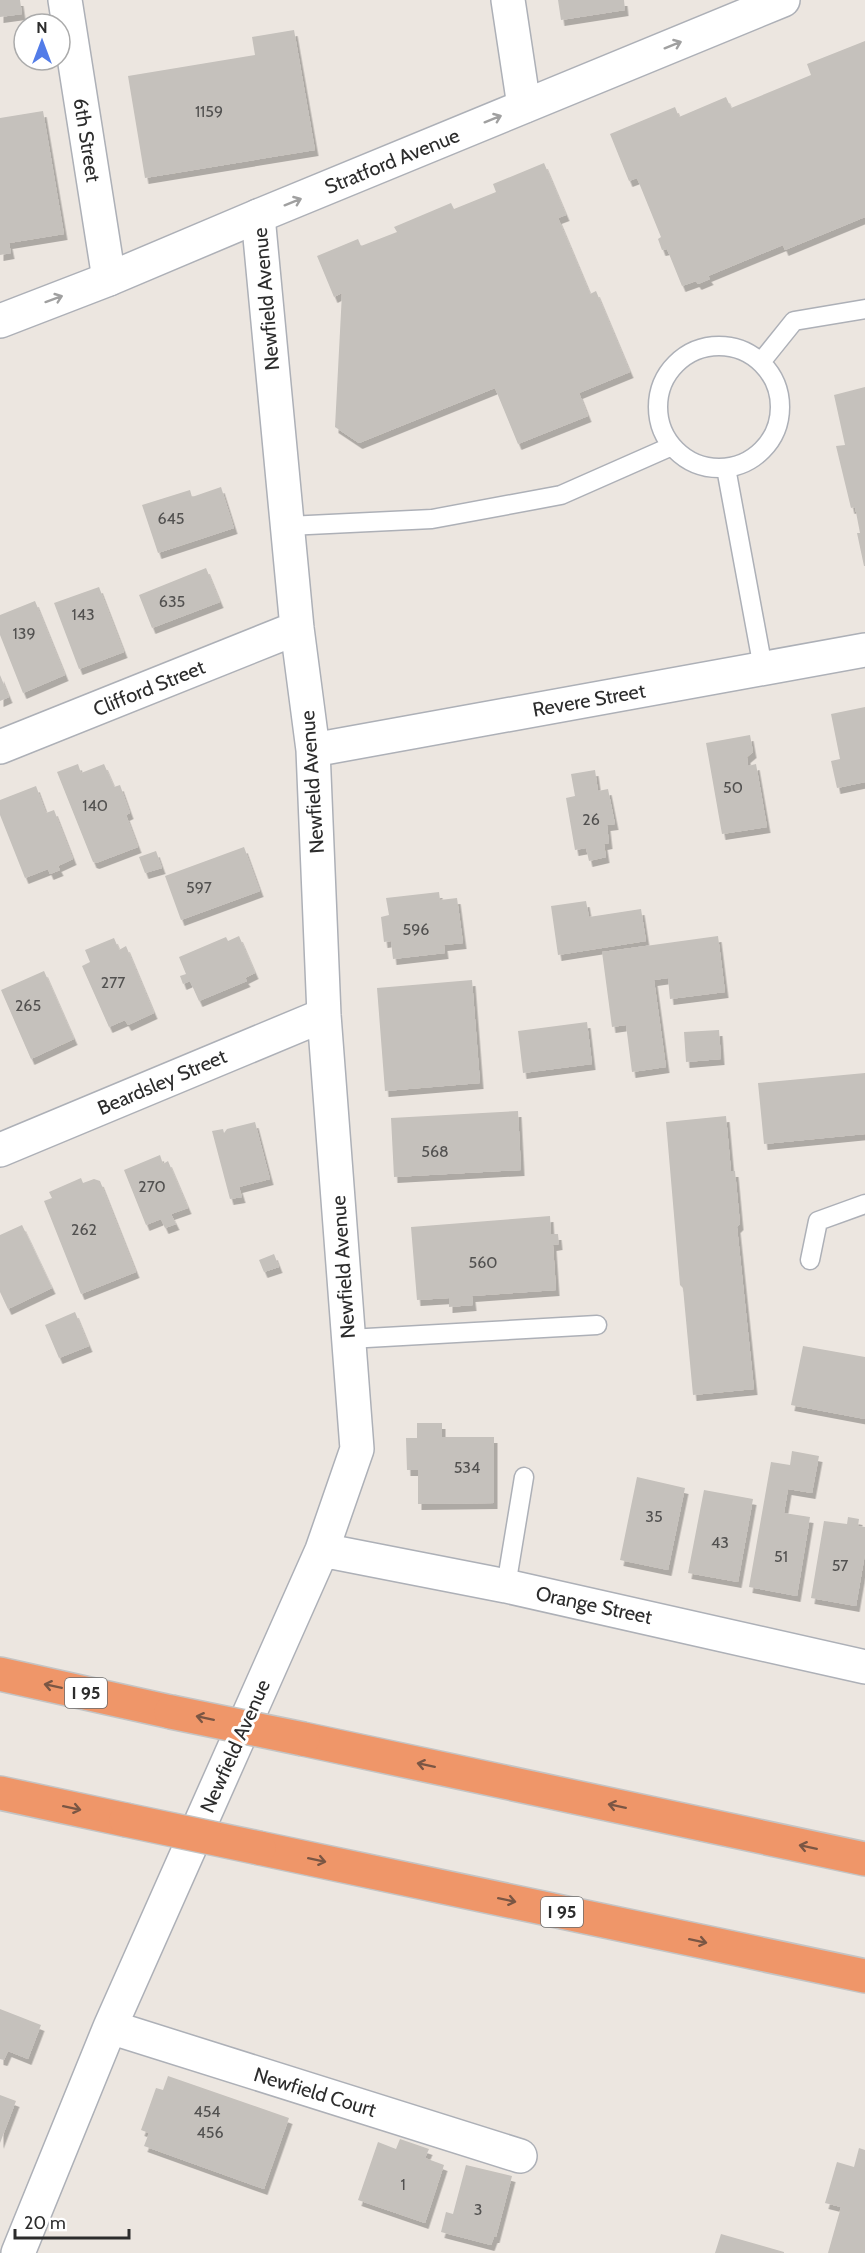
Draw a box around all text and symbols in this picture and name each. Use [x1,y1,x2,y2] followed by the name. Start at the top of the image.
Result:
[12,12,72,72] north arrow
[36,18,48,37] text: N
[663,39,682,50] one-way arrow
[69,96,106,184] street label: 6th Street
[195,102,223,121] house number: 1159
[483,113,502,124] one-way arrow
[321,123,463,199] street label: Stratford Avenue
[283,196,302,207] one-way arrow
[248,227,284,371] street label: Newfield Avenue
[44,293,63,304] one-way arrow
[158,509,185,528] house number: 645
[159,592,185,611] house number: 635
[71,605,95,624] house number: 143
[13,624,35,643] house number: 139
[90,655,209,721] street label: Clifford Street
[531,678,647,722] street label: Revere Street
[295,710,329,854] street label: Newfield Avenue
[723,778,743,797] house number: 50
[82,796,108,815] house number: 140
[582,810,600,829] house number: 26
[186,878,212,897] house number: 597
[403,920,429,939] house number: 596
[101,973,125,992] house number: 277
[15,996,41,1015] house number: 265
[94,1044,230,1120] street label: Beardsley Street
[421,1142,449,1161] house number: 568
[138,1177,166,1196] house number: 270
[326,1195,360,1339] street label: Newfield Avenue
[71,1220,97,1239] house number: 262
[469,1253,497,1272] house number: 560
[454,1458,480,1477] house number: 534
[645,1507,663,1526] house number: 35
[711,1533,729,1552] house number: 43
[774,1547,788,1566] house number: 51
[832,1556,848,1575] house number: 57
[534,1581,655,1629] street label: Orange Street
[195,1676,275,1816] street label: Newfield Avenue
[65,1678,107,1708] road number: I 95
[43,1680,63,1691] one-way arrow
[195,1712,214,1724] one-way arrow
[417,1759,436,1771] one-way arrow
[608,1800,627,1811] one-way arrow
[62,1803,82,1814] one-way arrow
[799,1841,818,1852] one-way arrow
[306,1855,326,1866] one-way arrow
[497,1895,517,1906] one-way arrow
[541,1897,583,1927] road number: I 95
[688,1936,707,1947] one-way arrow
[251,2062,379,2122] street label: Newfield Court
[193,2102,221,2121] house number: 454
[197,2123,224,2142] house number: 456
[400,2175,406,2194] house number: 1
[474,2200,482,2219] house number: 3
[15,2202,129,2240] scale bar
[24,2212,66,2234] text: 20 m

